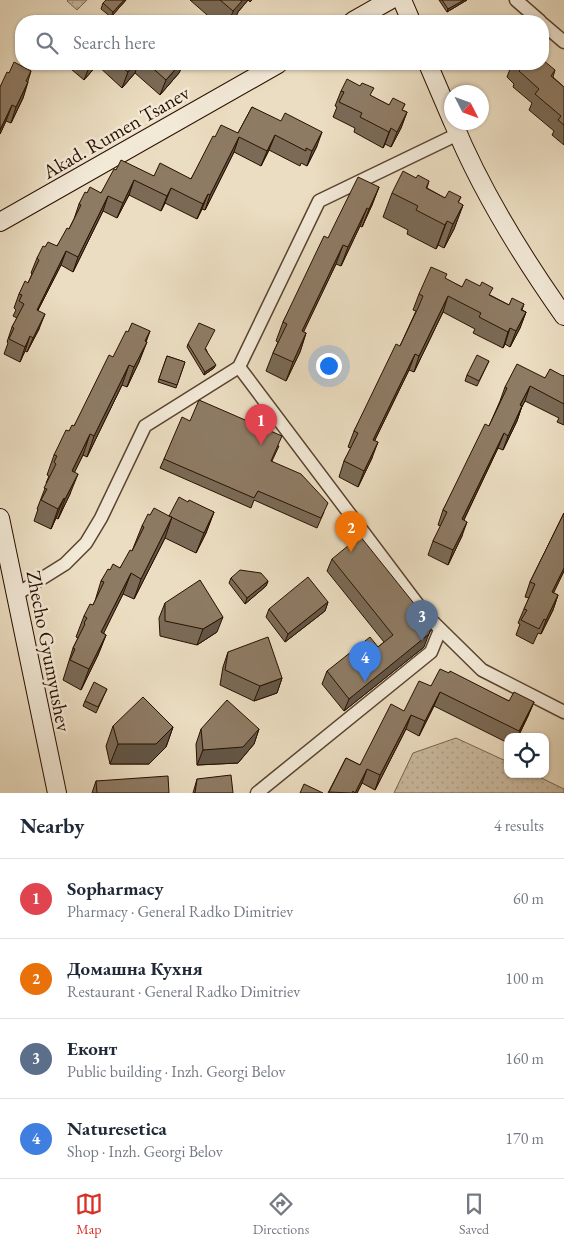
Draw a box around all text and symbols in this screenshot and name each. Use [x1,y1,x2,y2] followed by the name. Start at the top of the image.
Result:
[15,15,549,70] search box
[33,29,61,57] icon: search
[73,30,155,55] text: Search here
[37,79,194,185] street label: Akad. Rumen Tsanev
[444,85,489,130] north arrow
[316,353,342,379] your location
[245,404,277,445] pin: 1
[335,511,367,552] pin: 2
[21,568,77,734] street label: Zhecho Gyumyushev
[406,600,438,641] pin: 3
[349,641,381,682] pin: 4
[504,733,549,778] map controls
[504,733,549,778] button: locate
[20,812,84,839] text: Nearby
[494,815,544,836] text: 4 results
[67,876,164,901] text: Sopharmacy
[32,888,40,909] text: 1
[513,888,544,909] text: 60 m
[67,901,293,922] text: Pharmacy · General Radko Dimitriev
[67,956,203,981] text: Домашна Кухня
[32,968,40,989] text: 2
[505,968,544,989] text: 100 m
[67,981,300,1002] text: Restaurant · General Radko Dimitriev
[67,1036,117,1061] text: Еконт
[32,1048,40,1069] text: 3
[505,1048,544,1069] text: 160 m
[67,1061,285,1082] text: Public building · Inzh. Georgi Belov
[67,1116,167,1141] text: Naturesetica
[32,1128,40,1149] text: 4
[505,1128,544,1149] text: 170 m
[67,1141,223,1162] text: Shop · Inzh. Georgi Belov
[75,1190,103,1238] tab: Map
[253,1190,309,1238] tab: Directions
[459,1190,489,1238] tab: Saved

